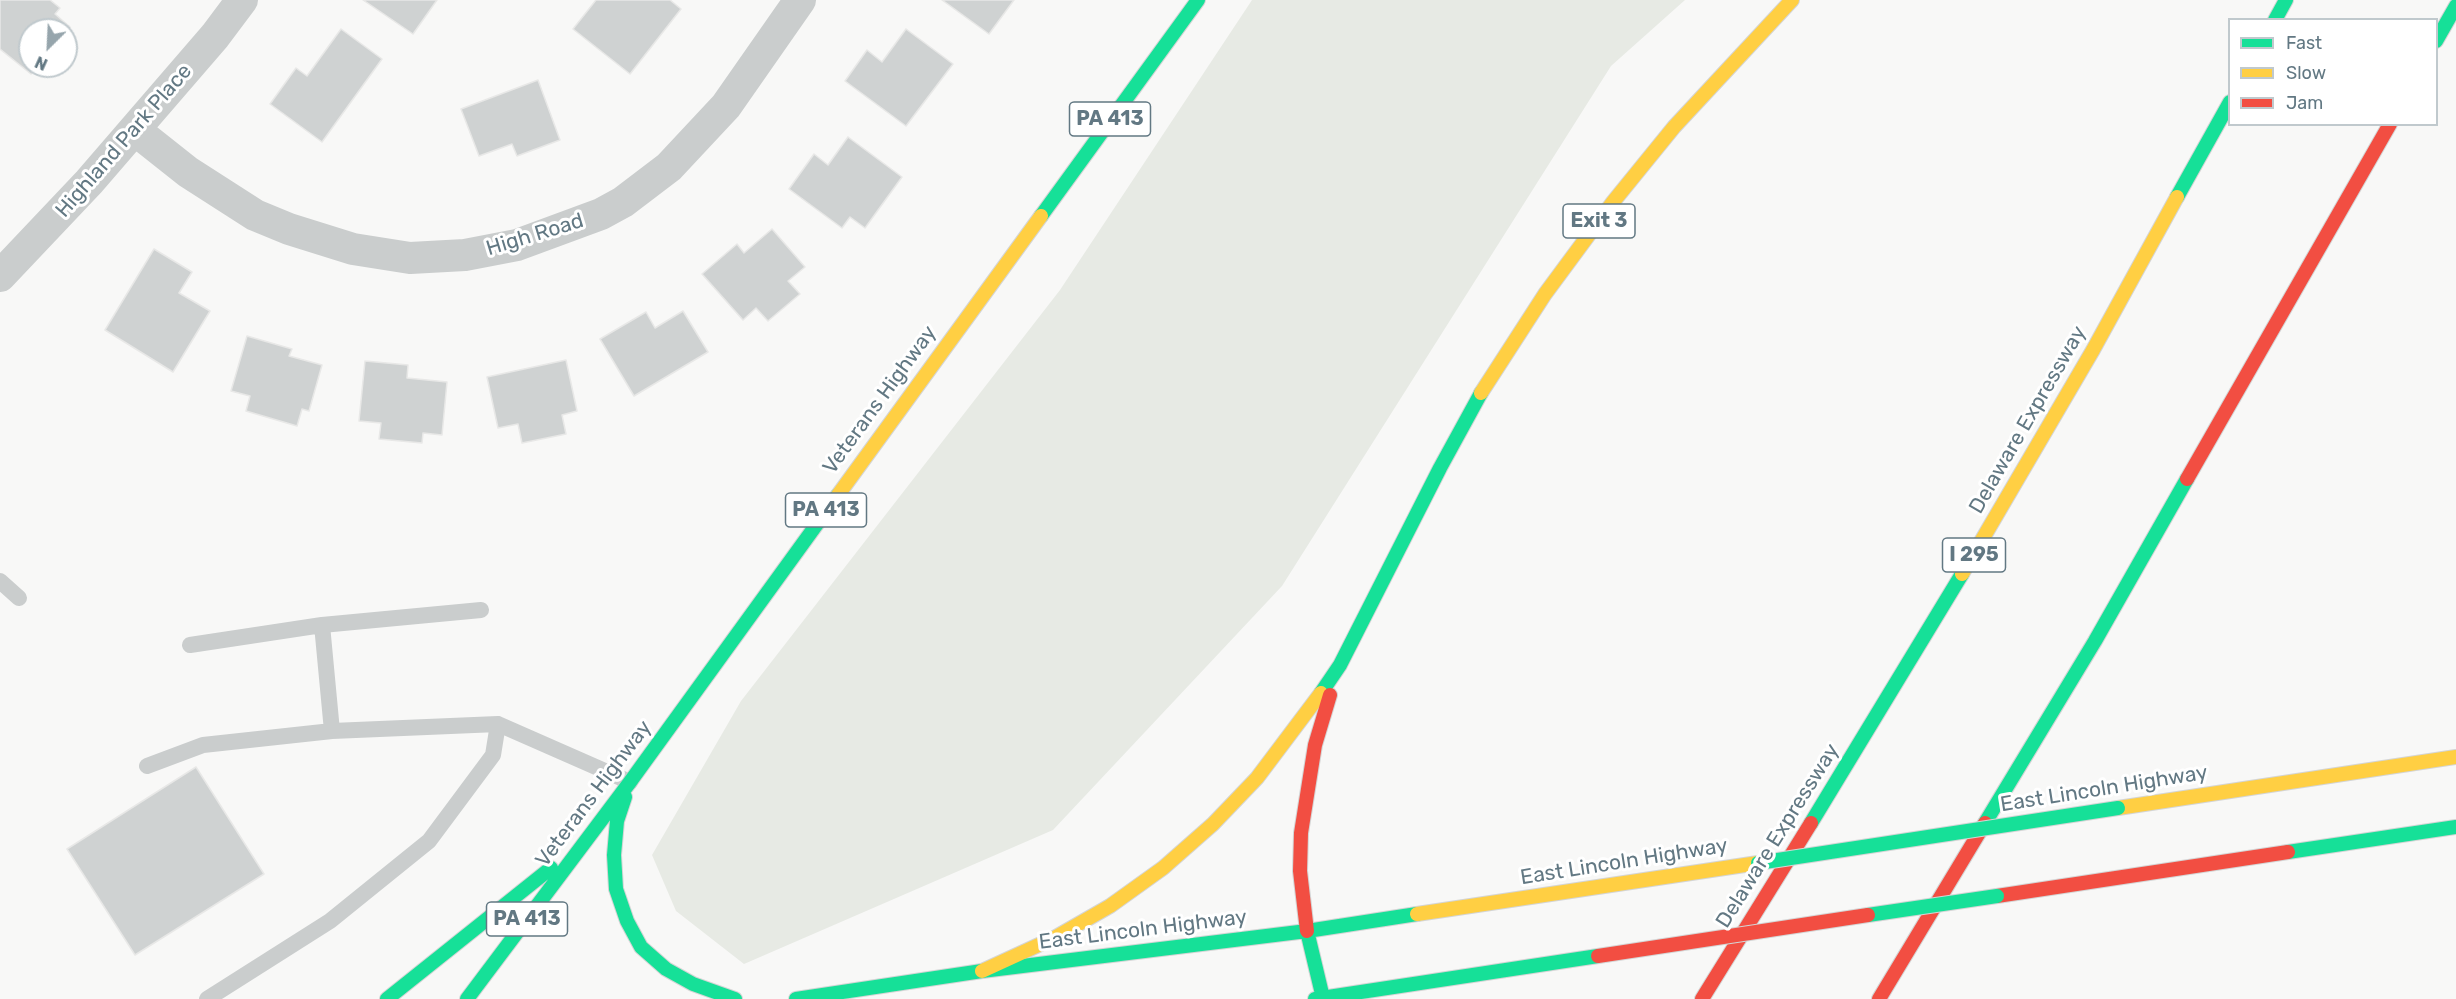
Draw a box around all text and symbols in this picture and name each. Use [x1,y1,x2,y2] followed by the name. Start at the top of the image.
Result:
[18,18,78,78] north arrow
[2228,18,2438,126] legend
[2286,32,2322,54] text: Fast
[32,52,50,74] text: N
[51,59,197,223] street label: Highland Park Place
[2286,62,2326,84] text: Slow
[2286,92,2323,114] text: Jam
[1070,102,1150,136] road number: PA 413
[1563,204,1635,238] road number: Exit 3
[483,208,587,262] street label: High Road
[818,321,942,479] street label: Veterans Highway
[1964,322,2092,518] street label: Delaware Expressway
[786,493,866,527] road number: PA 413
[1942,538,2006,572] road number: I 295
[531,716,657,872] street label: Veterans Highway
[1711,739,1845,933] street label: Delaware Expressway
[1999,760,2209,818] street label: East Lincoln Highway
[1519,833,1729,891] street label: East Lincoln Highway
[486,902,568,936] road number: PA 413
[1038,905,1248,955] street label: East Lincoln Highway

